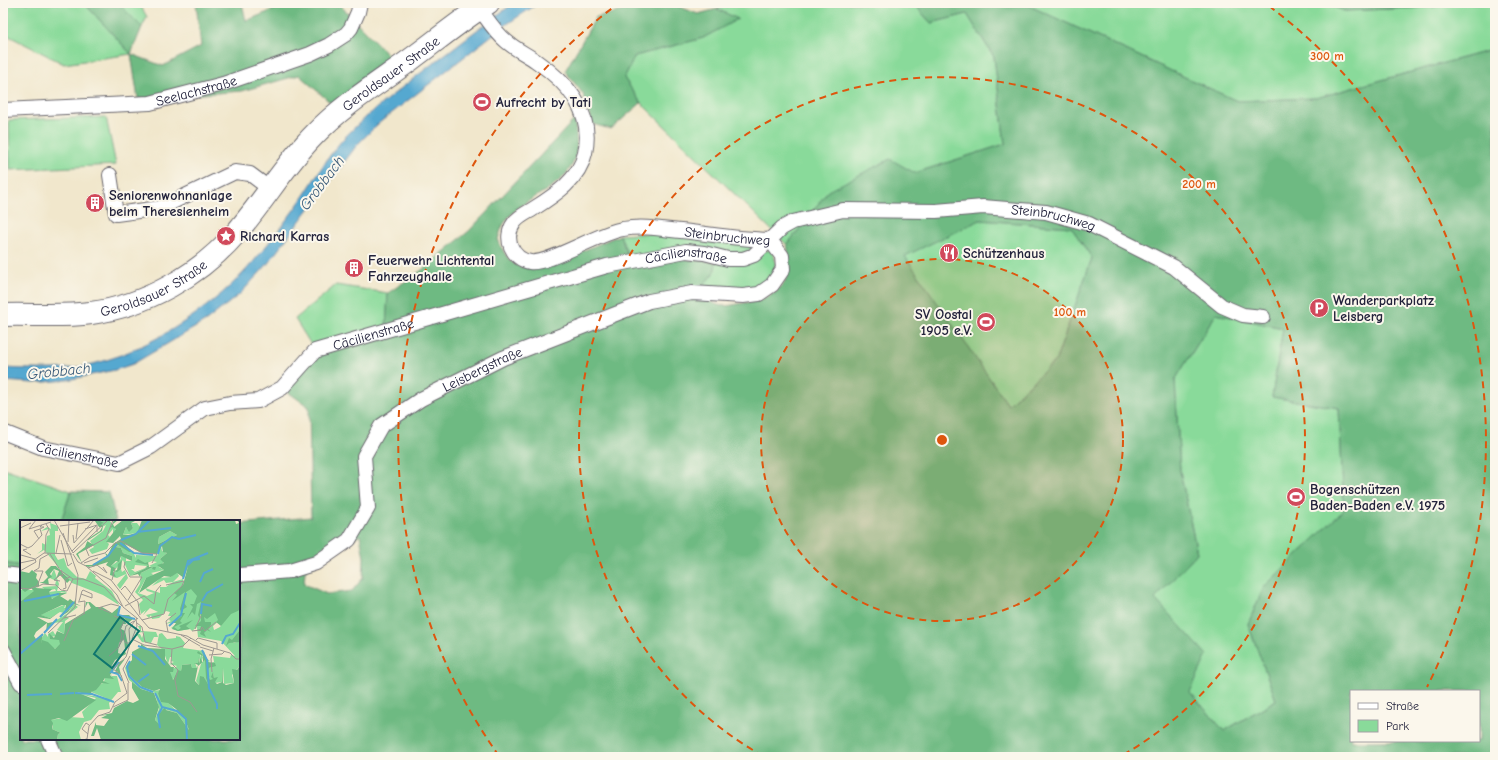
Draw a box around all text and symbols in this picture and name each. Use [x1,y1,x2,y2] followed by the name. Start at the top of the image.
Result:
[339,32,443,115] street label: Geroldsauer Straße
[1310,49,1344,63] text: 300 m
[154,71,239,110] street label: Seelachstraße
[471,91,493,113] sports icon: Aufrecht by Tati
[496,94,591,111] place label: Aufrecht by Tati
[296,152,348,214] water label: Grobbach
[1182,177,1216,191] text: 200 m
[109,187,232,220] place label: Seniorenwohnanlage beim Theresienheim
[84,192,106,214] building icon: Seniorenwohnanlage beim Theresienheim
[1011,201,1099,235] street label: Steinbruchweg
[683,223,771,249] street label: Steinbruchweg
[215,225,237,247] place icon: Richard Karras
[240,228,329,245] place label: Richard Karras
[643,242,729,267] street label: Cäcilienstraße
[938,242,960,264] restaurant icon: Schützenhaus
[963,245,1044,262] place label: Schützenhaus
[368,252,494,285] place label: Feuerwehr Lichtental Fahrzeughalle
[99,256,210,320] street label: Geroldsauer Straße
[343,257,365,279] building icon: Feuerwehr Lichtental Fahrzeughalle
[1333,292,1434,325] place label: Wanderparkplatz Leisberg
[1308,297,1330,319] parking icon: Wanderparkplatz Leisberg
[1054,305,1086,319] text: 100 m
[915,306,972,339] place label: SV Oostal 1905 e.V.
[975,311,997,333] sports icon: SV Oostal 1905 e.V.
[331,314,416,354] street label: Cäcilienstraße
[440,343,525,395] street label: Leisbergstraße
[27,359,91,383] water label: Grobbach
[935,433,949,447] centre of rings
[33,438,120,471] street label: Cäcilienstraße
[1310,481,1445,514] place label: Bogenschützen Baden-Baden e.V. 1975
[1285,486,1307,508] sports icon: Bogenschützen Baden-Baden e.V. 1975
[20,520,240,740] inset map
[1350,690,1480,742] legend
[1386,699,1419,713] text: Straße
[1386,719,1409,733] text: Park

